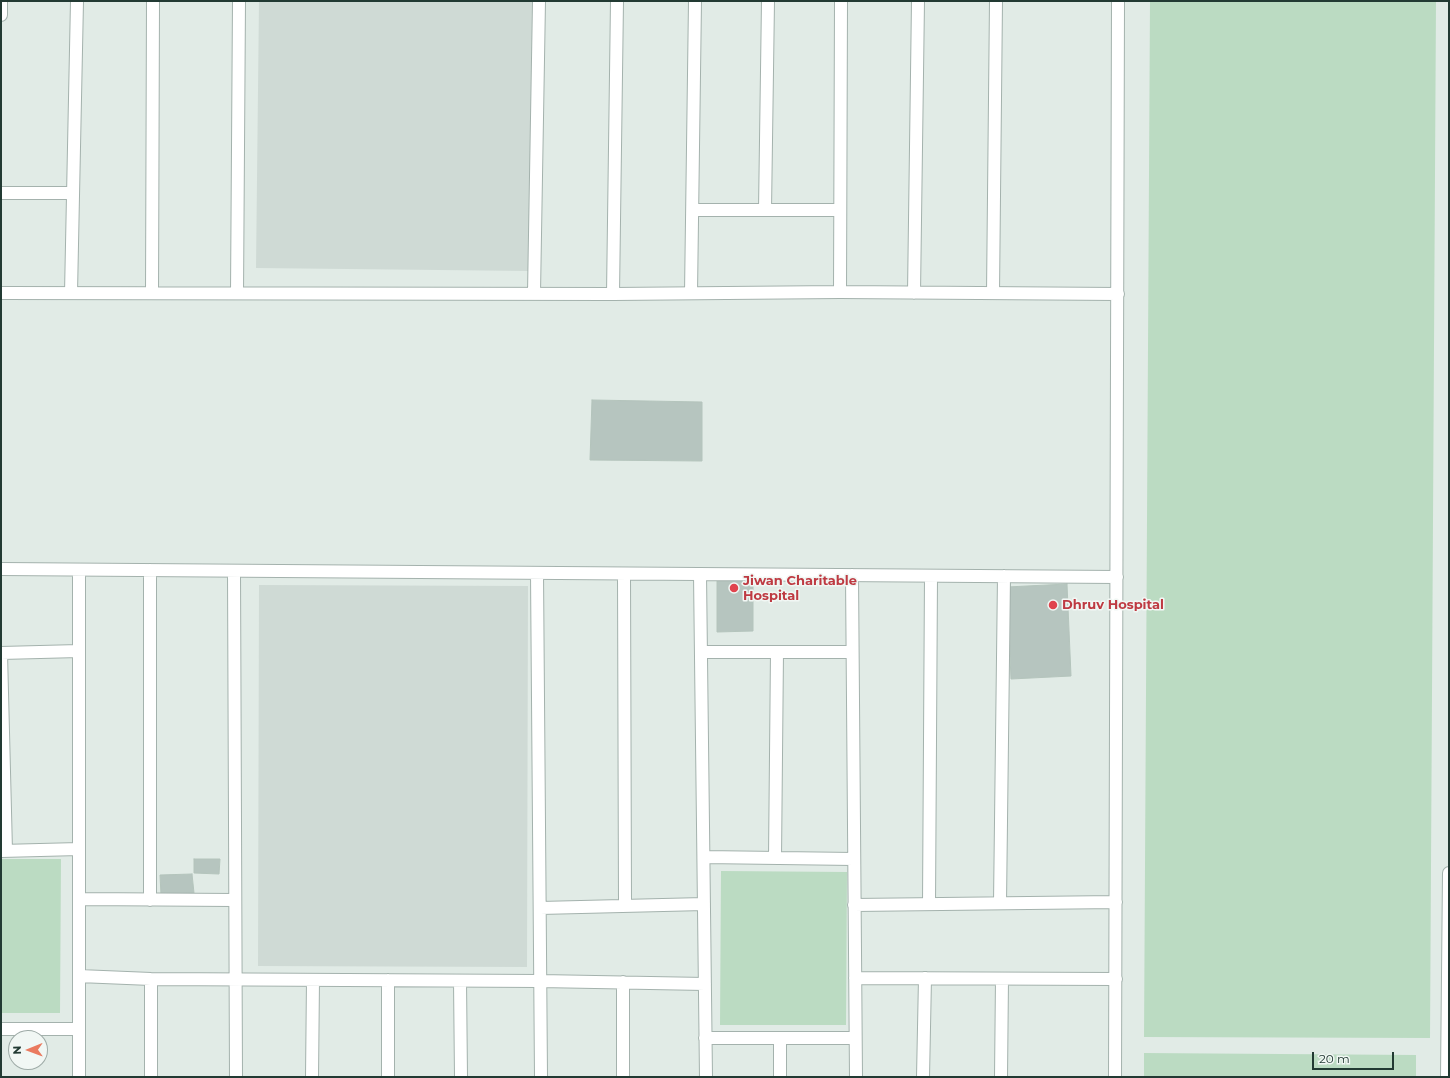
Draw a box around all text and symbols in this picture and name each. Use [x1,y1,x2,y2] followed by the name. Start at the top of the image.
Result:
[743,573,857,604] place label: Jiwan Charitable Hospital
[728,582,740,594] marker: Jiwan Charitable Hospital
[1062,597,1164,613] place label: Dhruv Hospital
[1047,599,1059,611] marker: Dhruv Hospital
[8,1030,48,1070] north arrow
[1314,1044,1396,1070] scale bar
[10,1046,24,1055] text: N
[1319,1051,1350,1066] text: 20 m

